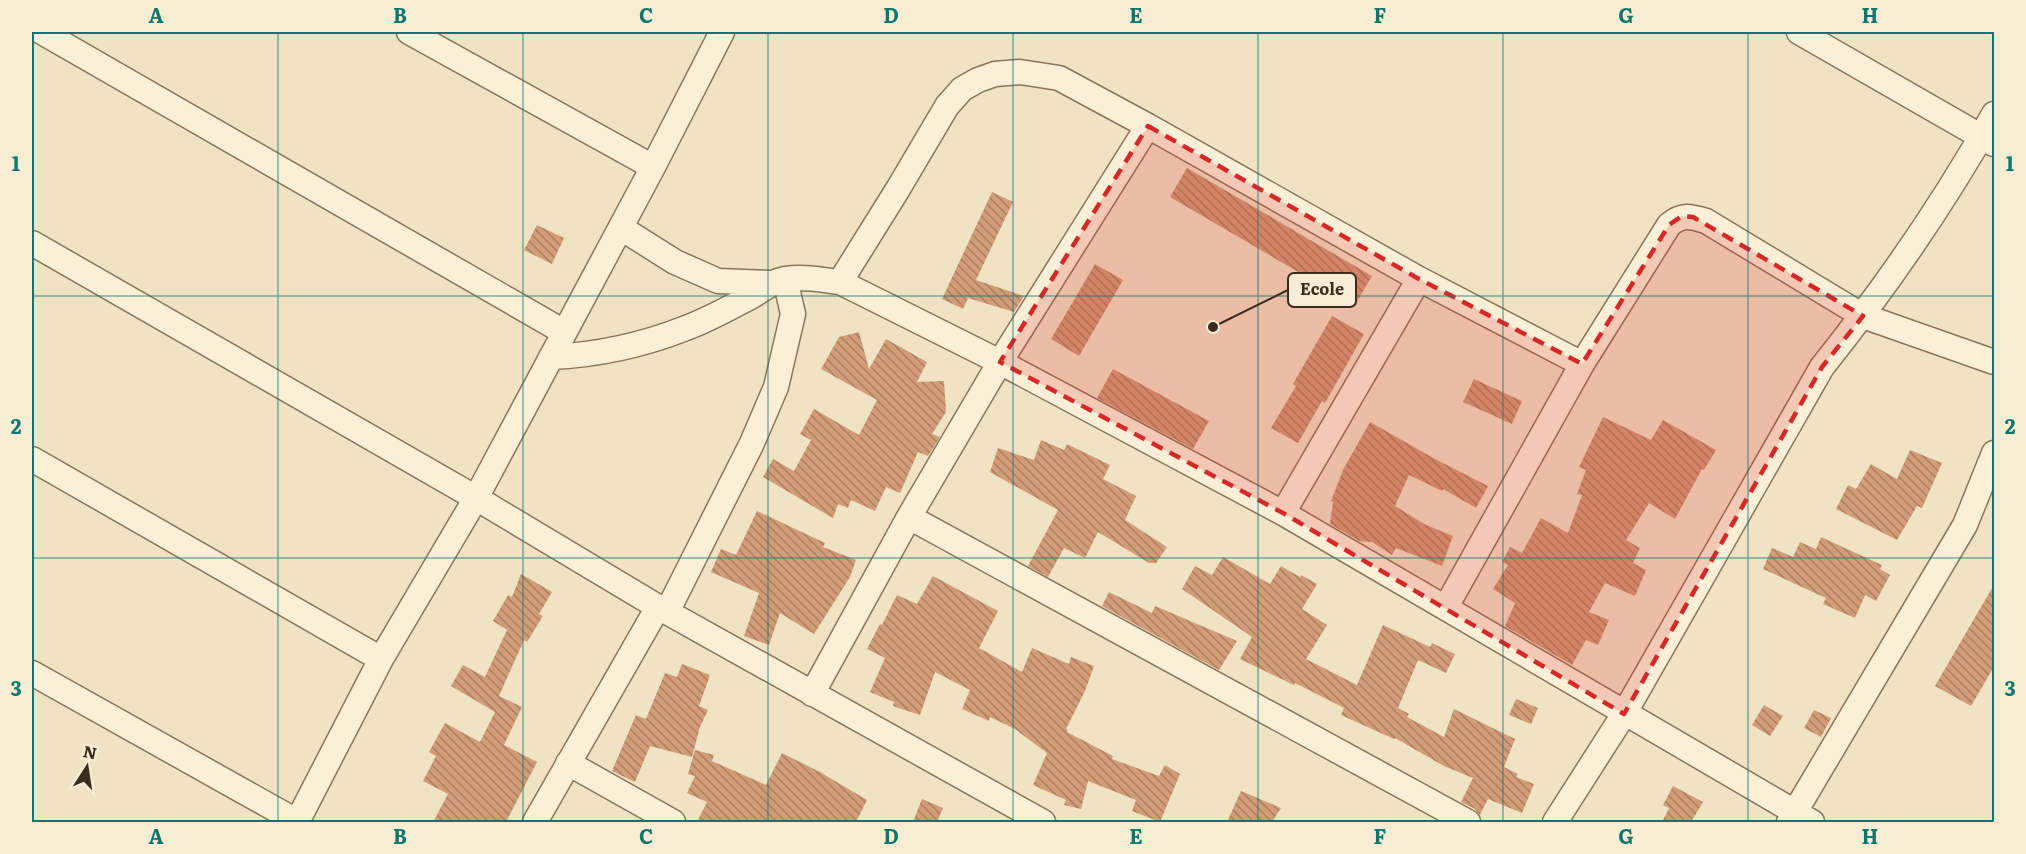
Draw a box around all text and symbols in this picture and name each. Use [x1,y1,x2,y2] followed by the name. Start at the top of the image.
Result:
[148,0,164,29] text: A
[393,0,407,29] text: B
[639,0,653,29] text: C
[883,0,899,29] text: D
[1129,0,1143,29] text: E
[1374,0,1387,29] text: F
[1618,0,1634,29] text: G
[1862,0,1878,29] text: H
[12,147,20,177] text: 1
[2006,147,2014,177] text: 1
[1288,273,1356,307] callout: Ecole
[1300,276,1344,300] text: Ecole
[11,410,22,440] text: 2
[2005,410,2016,440] text: 2
[10,672,22,702] text: 3
[2004,672,2016,702] text: 3
[57,737,117,797] north arrow
[81,738,99,764] text: N
[148,820,164,850] text: A
[393,820,407,850] text: B
[639,820,653,850] text: C
[883,820,899,850] text: D
[1129,820,1143,850] text: E
[1374,820,1387,850] text: F
[1618,820,1634,850] text: G
[1862,820,1878,850] text: H

